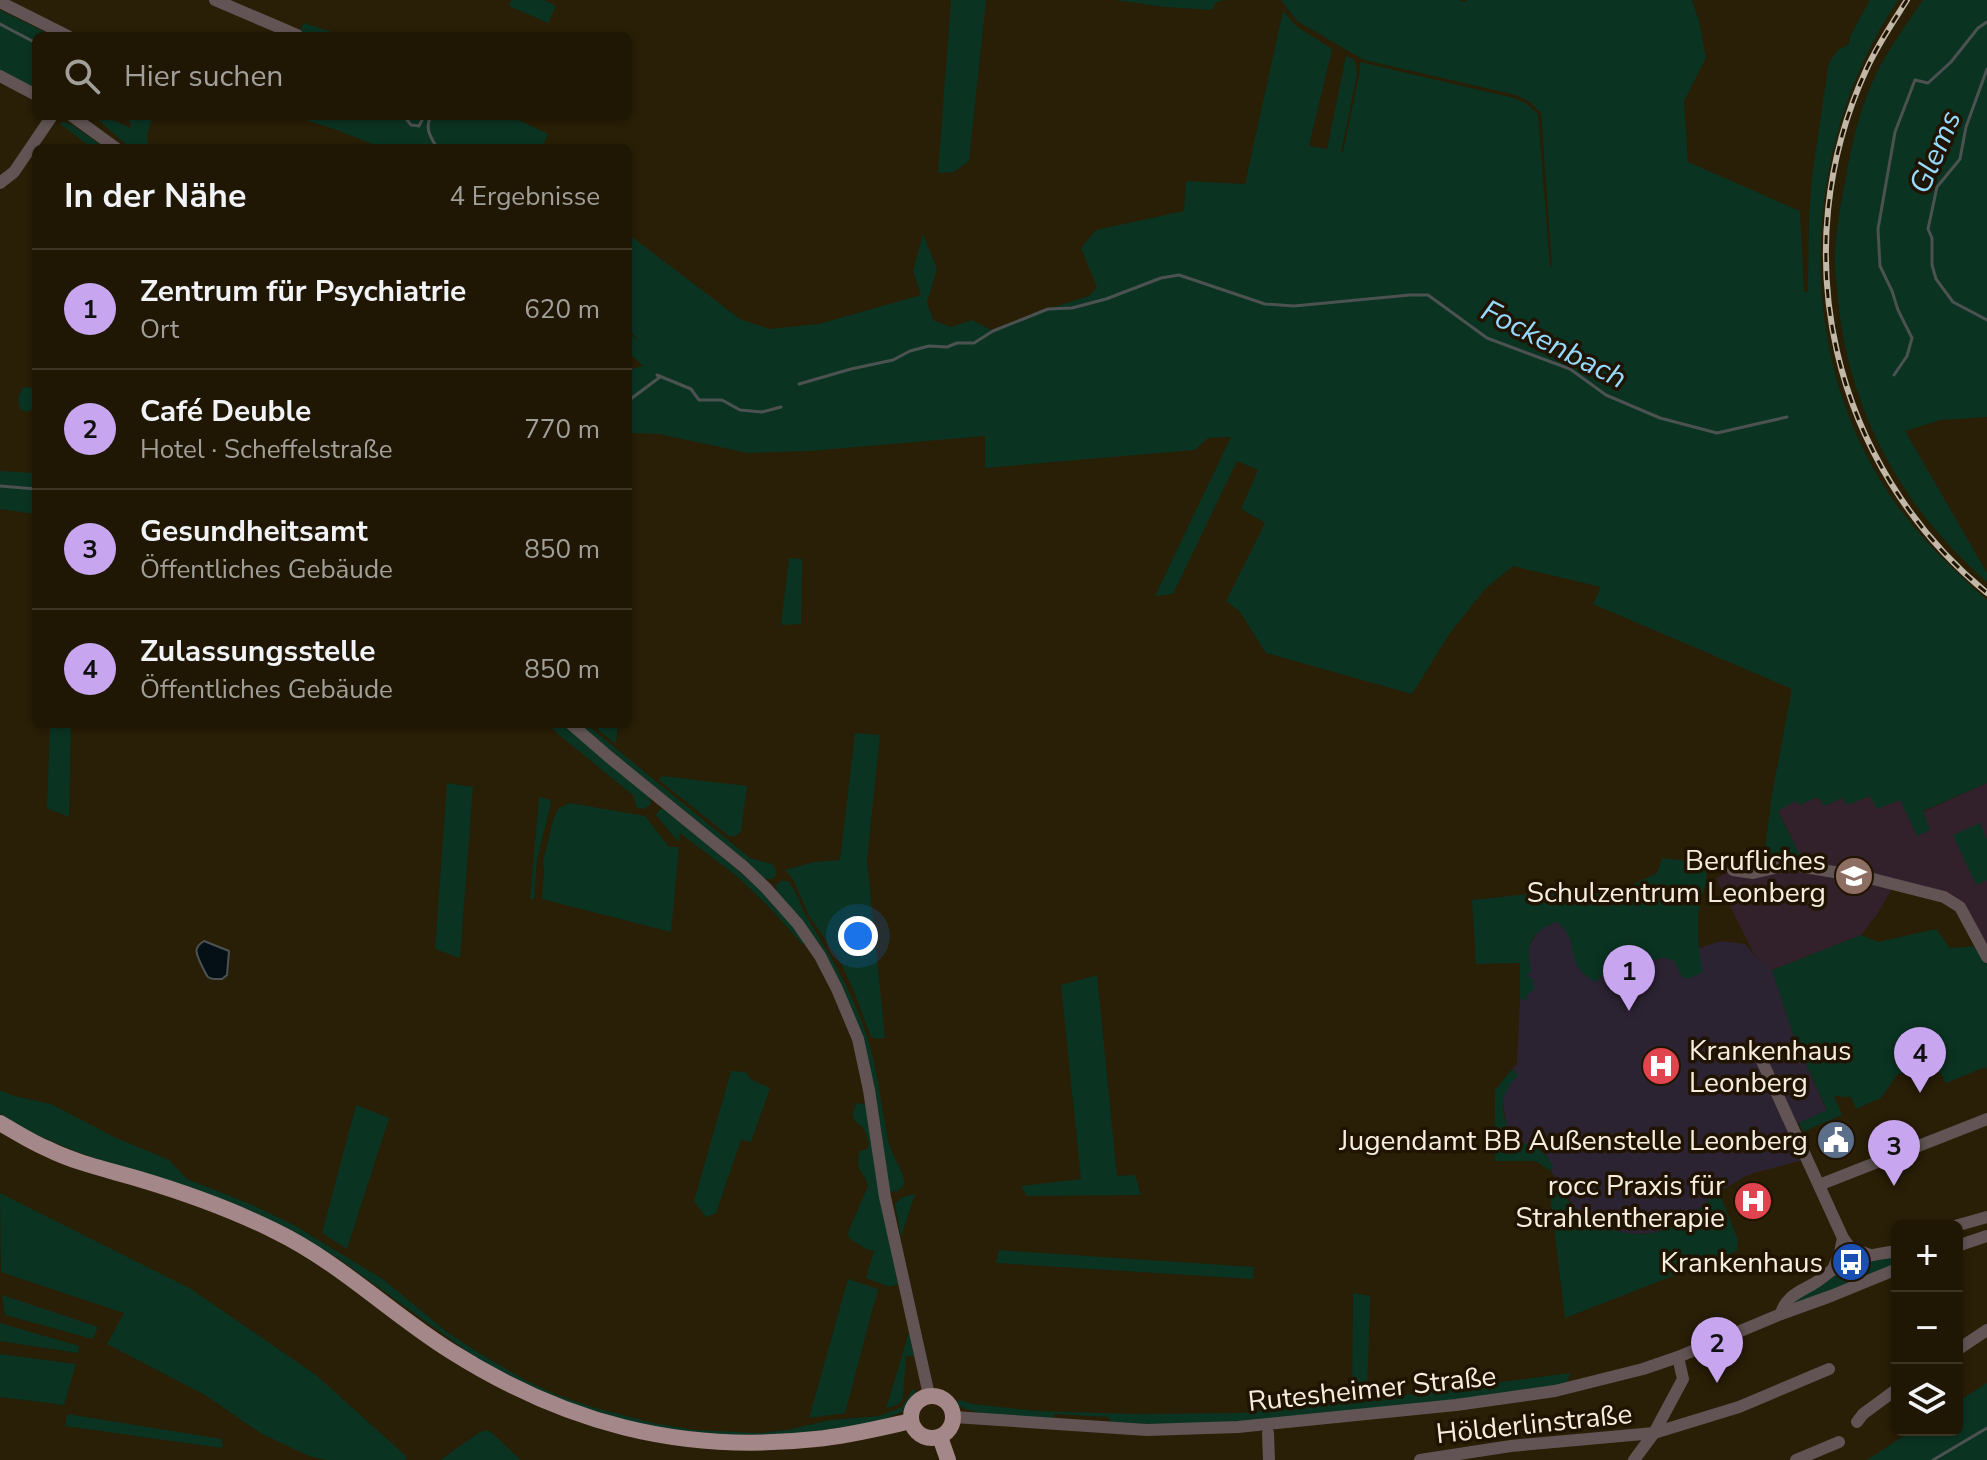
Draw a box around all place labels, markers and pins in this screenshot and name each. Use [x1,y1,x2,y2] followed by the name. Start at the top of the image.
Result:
[1527,842,1826,912] place label: Berufliches Schulzentrum Leonberg
[1833,855,1875,897] school or university icon: Berufliches Schulzentrum Leonberg
[1603,945,1655,1011] pin: 1
[1894,1027,1946,1093] pin: 4
[1689,1032,1852,1102] place label: Krankenhaus Leonberg
[1640,1045,1682,1087] hospital icon: Krankenhaus Leonberg
[1815,1119,1857,1161] public building icon: Jugendamt BB Außenstelle Leonberg
[1868,1120,1920,1186] pin: 3
[1338,1122,1808,1160] place label: Jugendamt BB Außenstelle Leonberg
[1515,1167,1725,1237] place label: rocc Praxis für Strahlentherapie
[1732,1180,1774,1222] hospital icon: rocc Praxis für Strahlentherapie
[1830,1241,1872,1283] bus stop icon: Krankenhaus
[1661,1244,1823,1282] place label: Krankenhaus
[1691,1317,1743,1383] pin: 2

